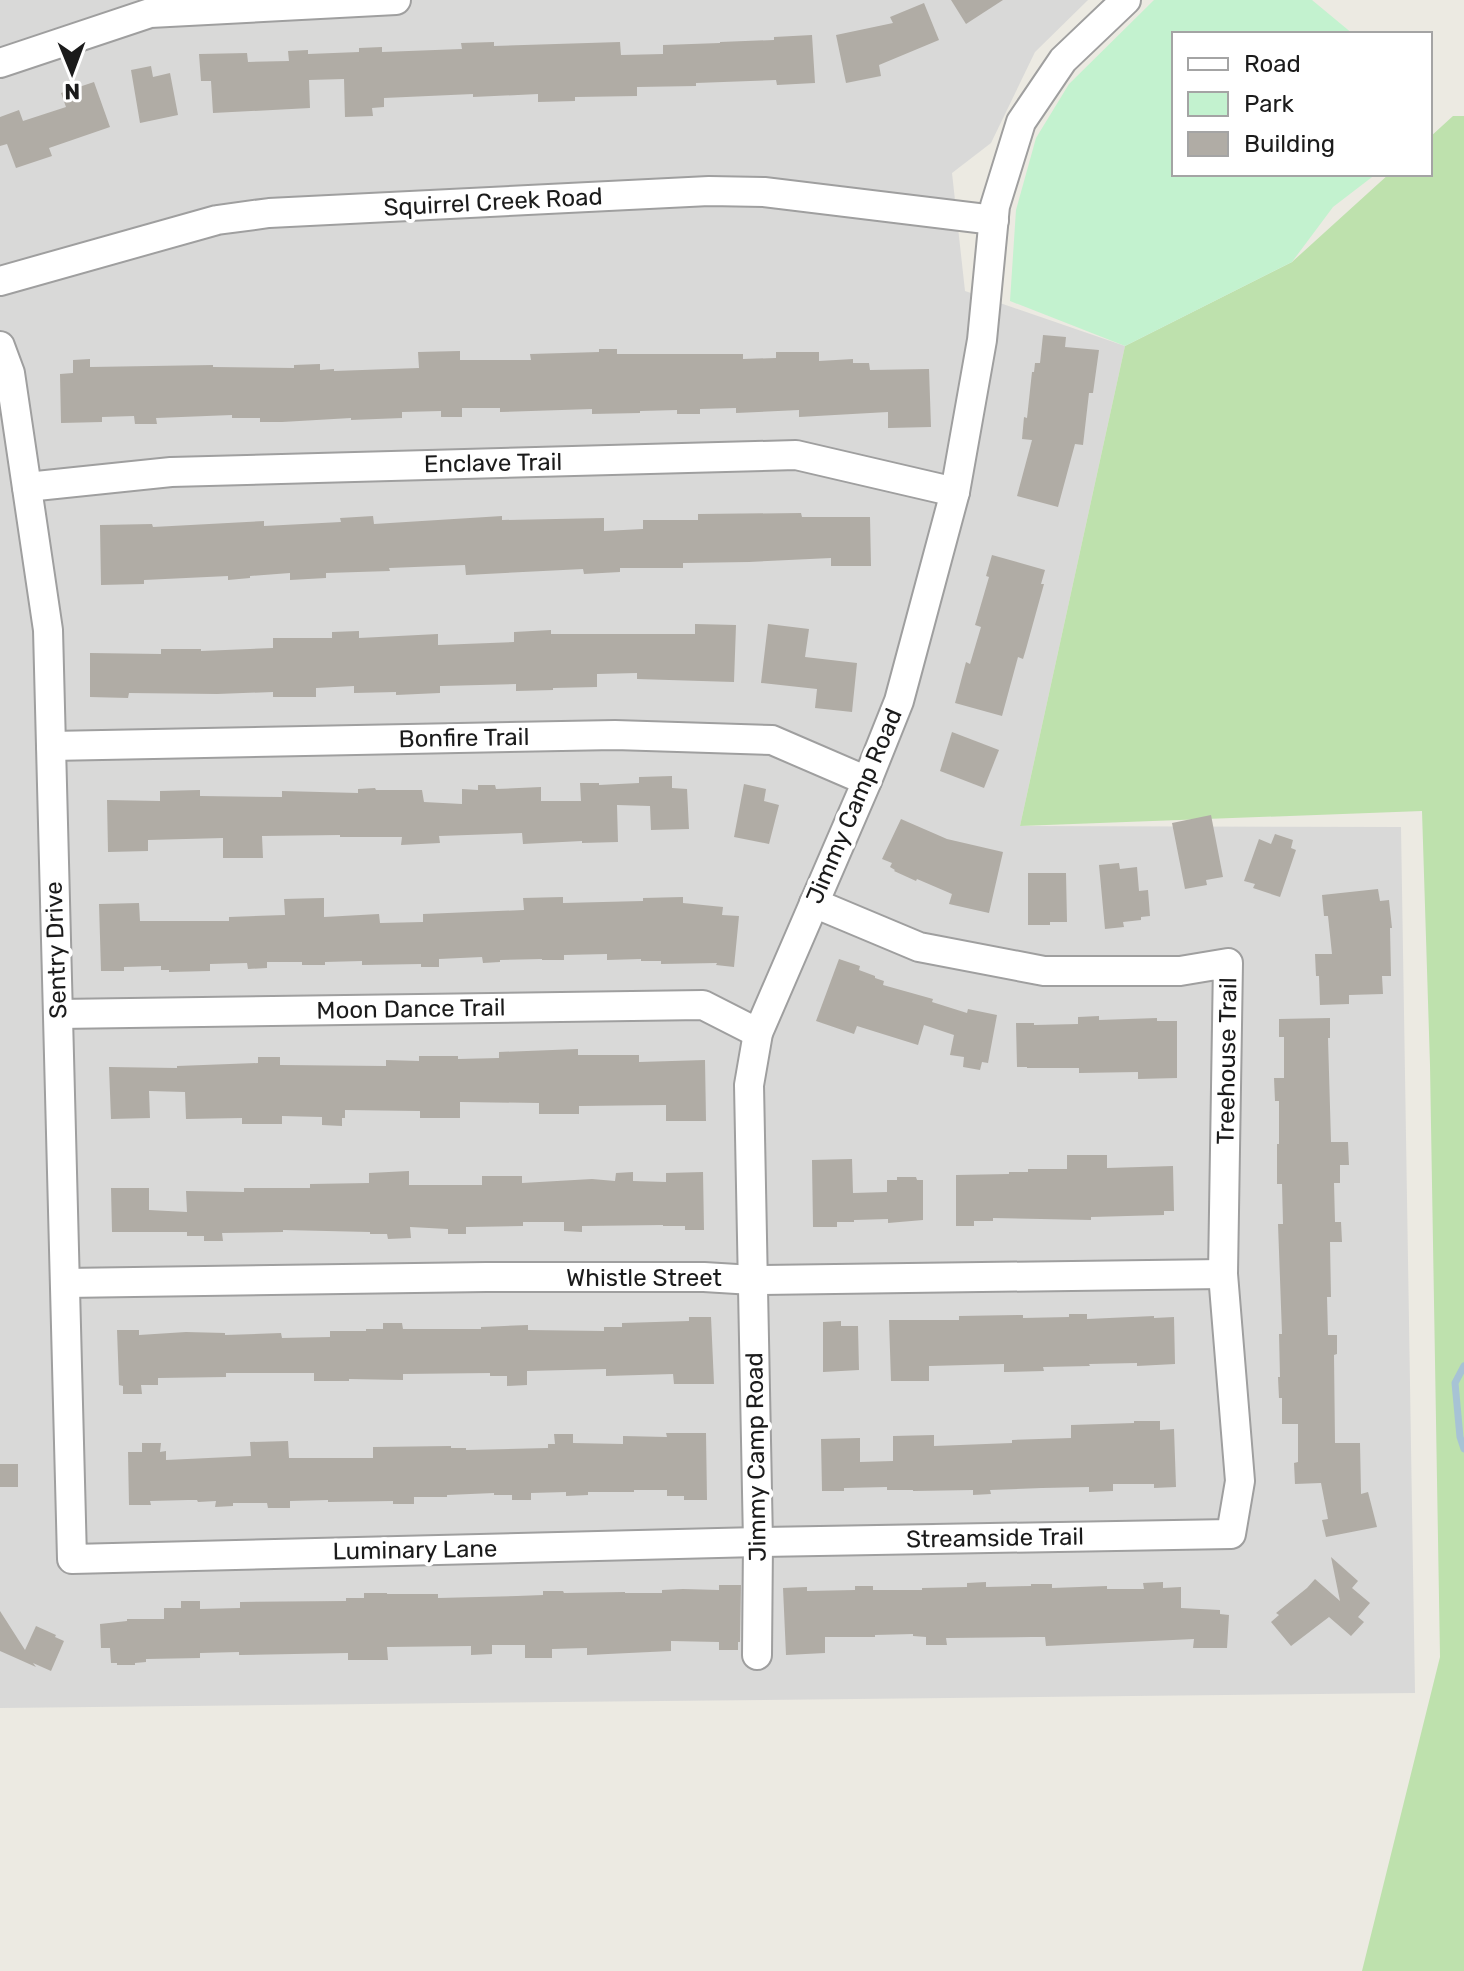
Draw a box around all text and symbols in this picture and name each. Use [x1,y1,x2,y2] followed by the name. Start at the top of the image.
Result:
[32,32,112,112] north arrow
[1172,32,1432,176] legend
[1244,50,1301,78] text: Road
[64,78,80,105] text: N
[1244,90,1295,118] text: Park
[1244,130,1335,158] text: Building
[383,182,603,222] street label: Squirrel Creek Road
[424,448,562,478] street label: Enclave Trail
[800,704,908,908] street label: Jimmy Camp Road
[398,723,530,753] street label: Bonfire Trail
[40,881,72,1019] street label: Sentry Drive
[1212,977,1242,1145] street label: Treehouse Trail
[316,993,506,1025] street label: Moon Dance Trail
[566,1264,722,1292] street label: Whistle Street
[740,1352,772,1562] street label: Jimmy Camp Road
[906,1522,1084,1554] street label: Streamside Trail
[332,1535,498,1565] street label: Luminary Lane

